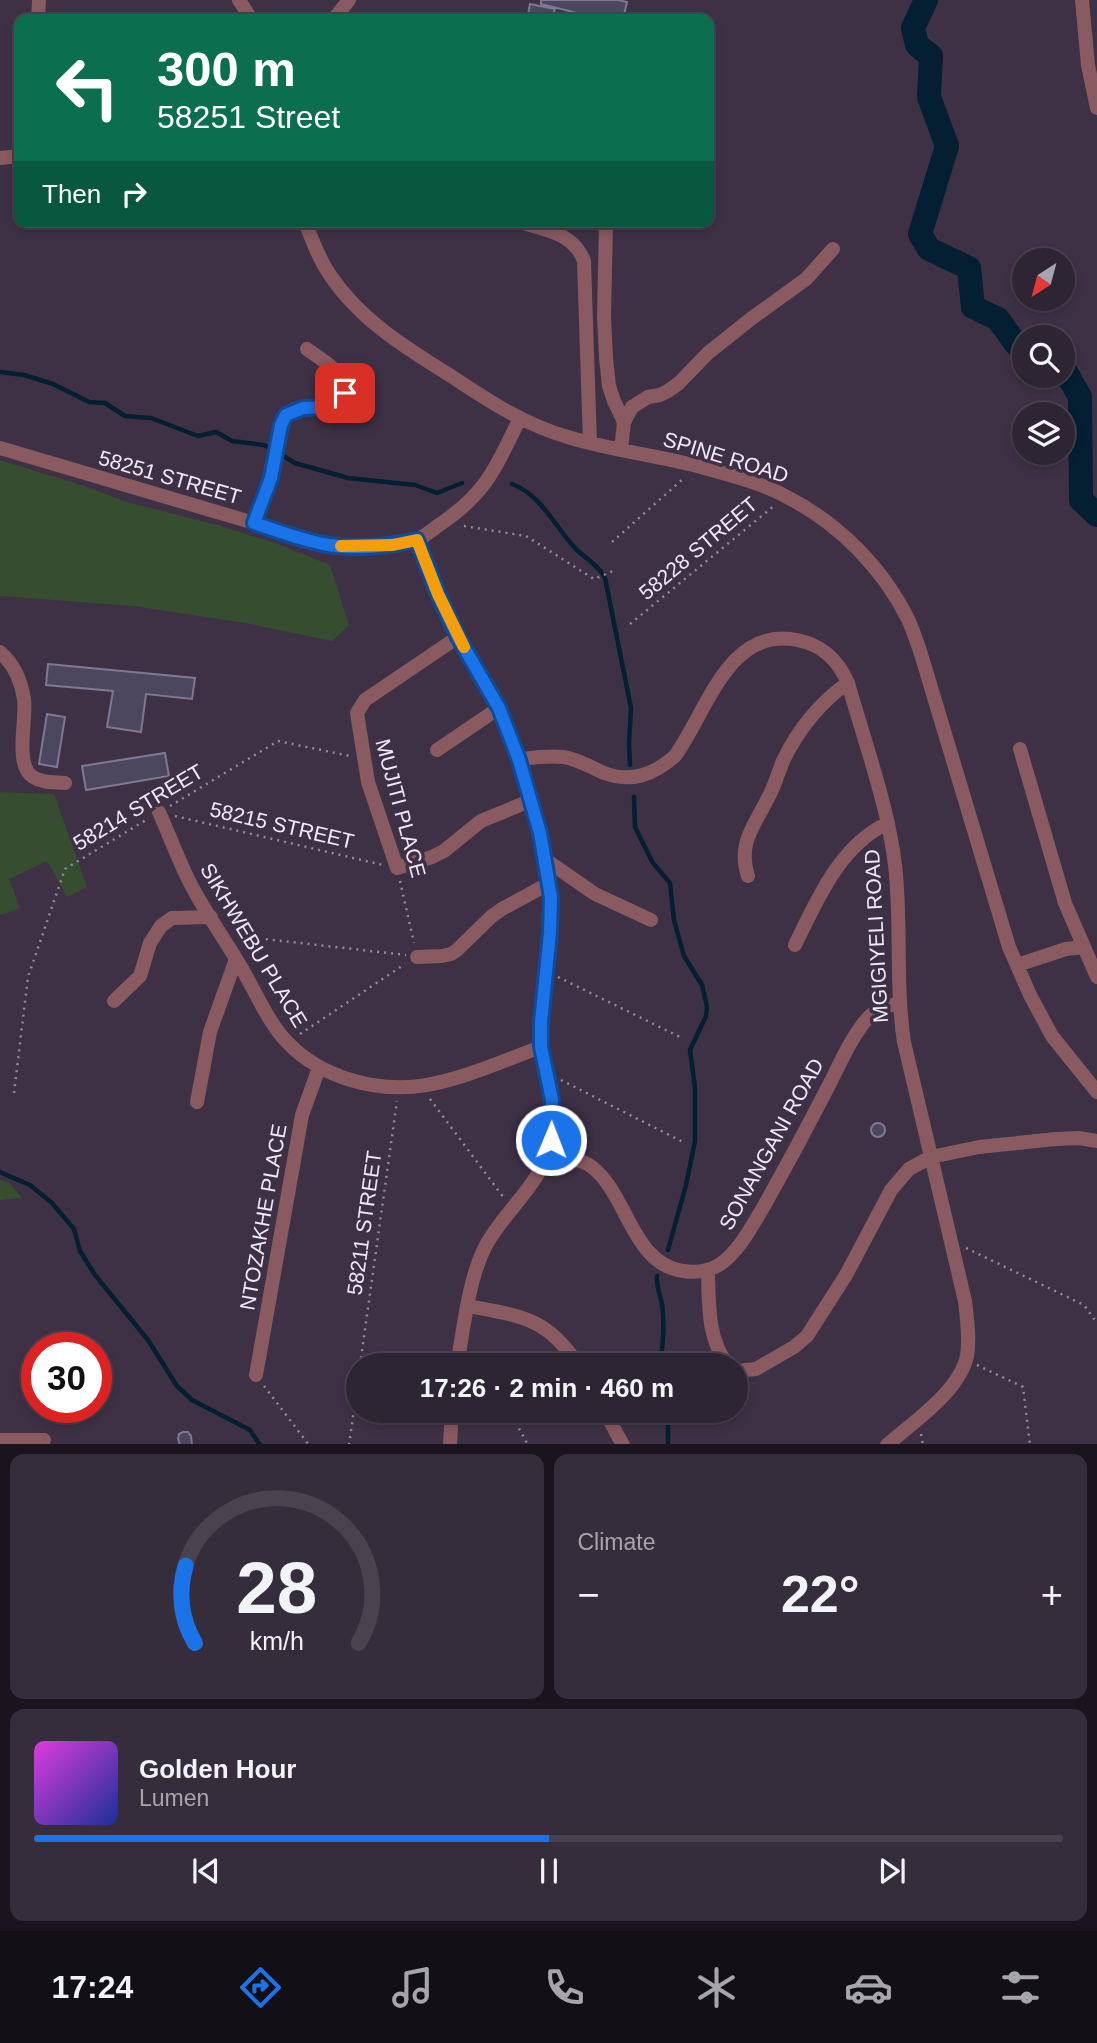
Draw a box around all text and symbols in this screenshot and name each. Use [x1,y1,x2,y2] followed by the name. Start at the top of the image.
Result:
[42,42,133,133] icon: left
[157,42,296,96] text: 300 m
[157,99,340,135] text: 58251 Street
[115,175,153,213] icon: right
[42,179,101,209] text: Then
[1012,248,1074,312] north arrow
[1012,248,1075,465] map controls
[1012,325,1075,388] button: search
[315,363,375,423] pin
[326,374,364,412] icon: arrive
[1012,402,1075,465] button: layers
[661,427,791,487] street label: SPINE ROAD
[96,446,244,508] street label: 58251 STREET
[634,492,762,604] street label: 58228 STREET
[371,736,431,880] street label: MUJITI PLACE
[69,759,207,855] street label: 58214 STREET
[208,797,356,853] street label: 58215 STREET
[860,849,892,1023] street label: MGIGIYELI ROAD
[196,859,312,1031] street label: SIKHWEBU PLACE
[714,1054,828,1234] street label: SONANGANI ROAD
[514,1103,588,1177] position arrow
[235,1122,291,1312] street label: NTOZAKHE PLACE
[342,1149,386,1297] street label: 58211 STREET
[21,1332,112,1423] speed limit sign: 30
[420,1373,674,1403] text: 17:26 · 2 min · 460 m
[578,1529,655,1555] text: Climate
[236,1547,317,1628] text: 28
[781,1565,860,1623] text: 22°
[578,1574,600,1616] text: −
[1041,1574,1063,1616] text: +
[250,1626,304,1654] text: km/h
[139,1754,296,1784] text: Golden Hour
[139,1785,209,1811] text: Lumen
[187,1852,225,1890] icon: previous
[530,1852,568,1890] icon: pause
[873,1852,911,1890] icon: next
[236,1963,285,2012] icon: directions
[388,1963,437,2012] icon: music
[540,1963,589,2012] icon: phone
[692,1963,741,2012] icon: climate
[844,1963,893,2012] icon: car
[996,1963,1045,2012] icon: filters
[52,1969,133,2005] text: 17:24

